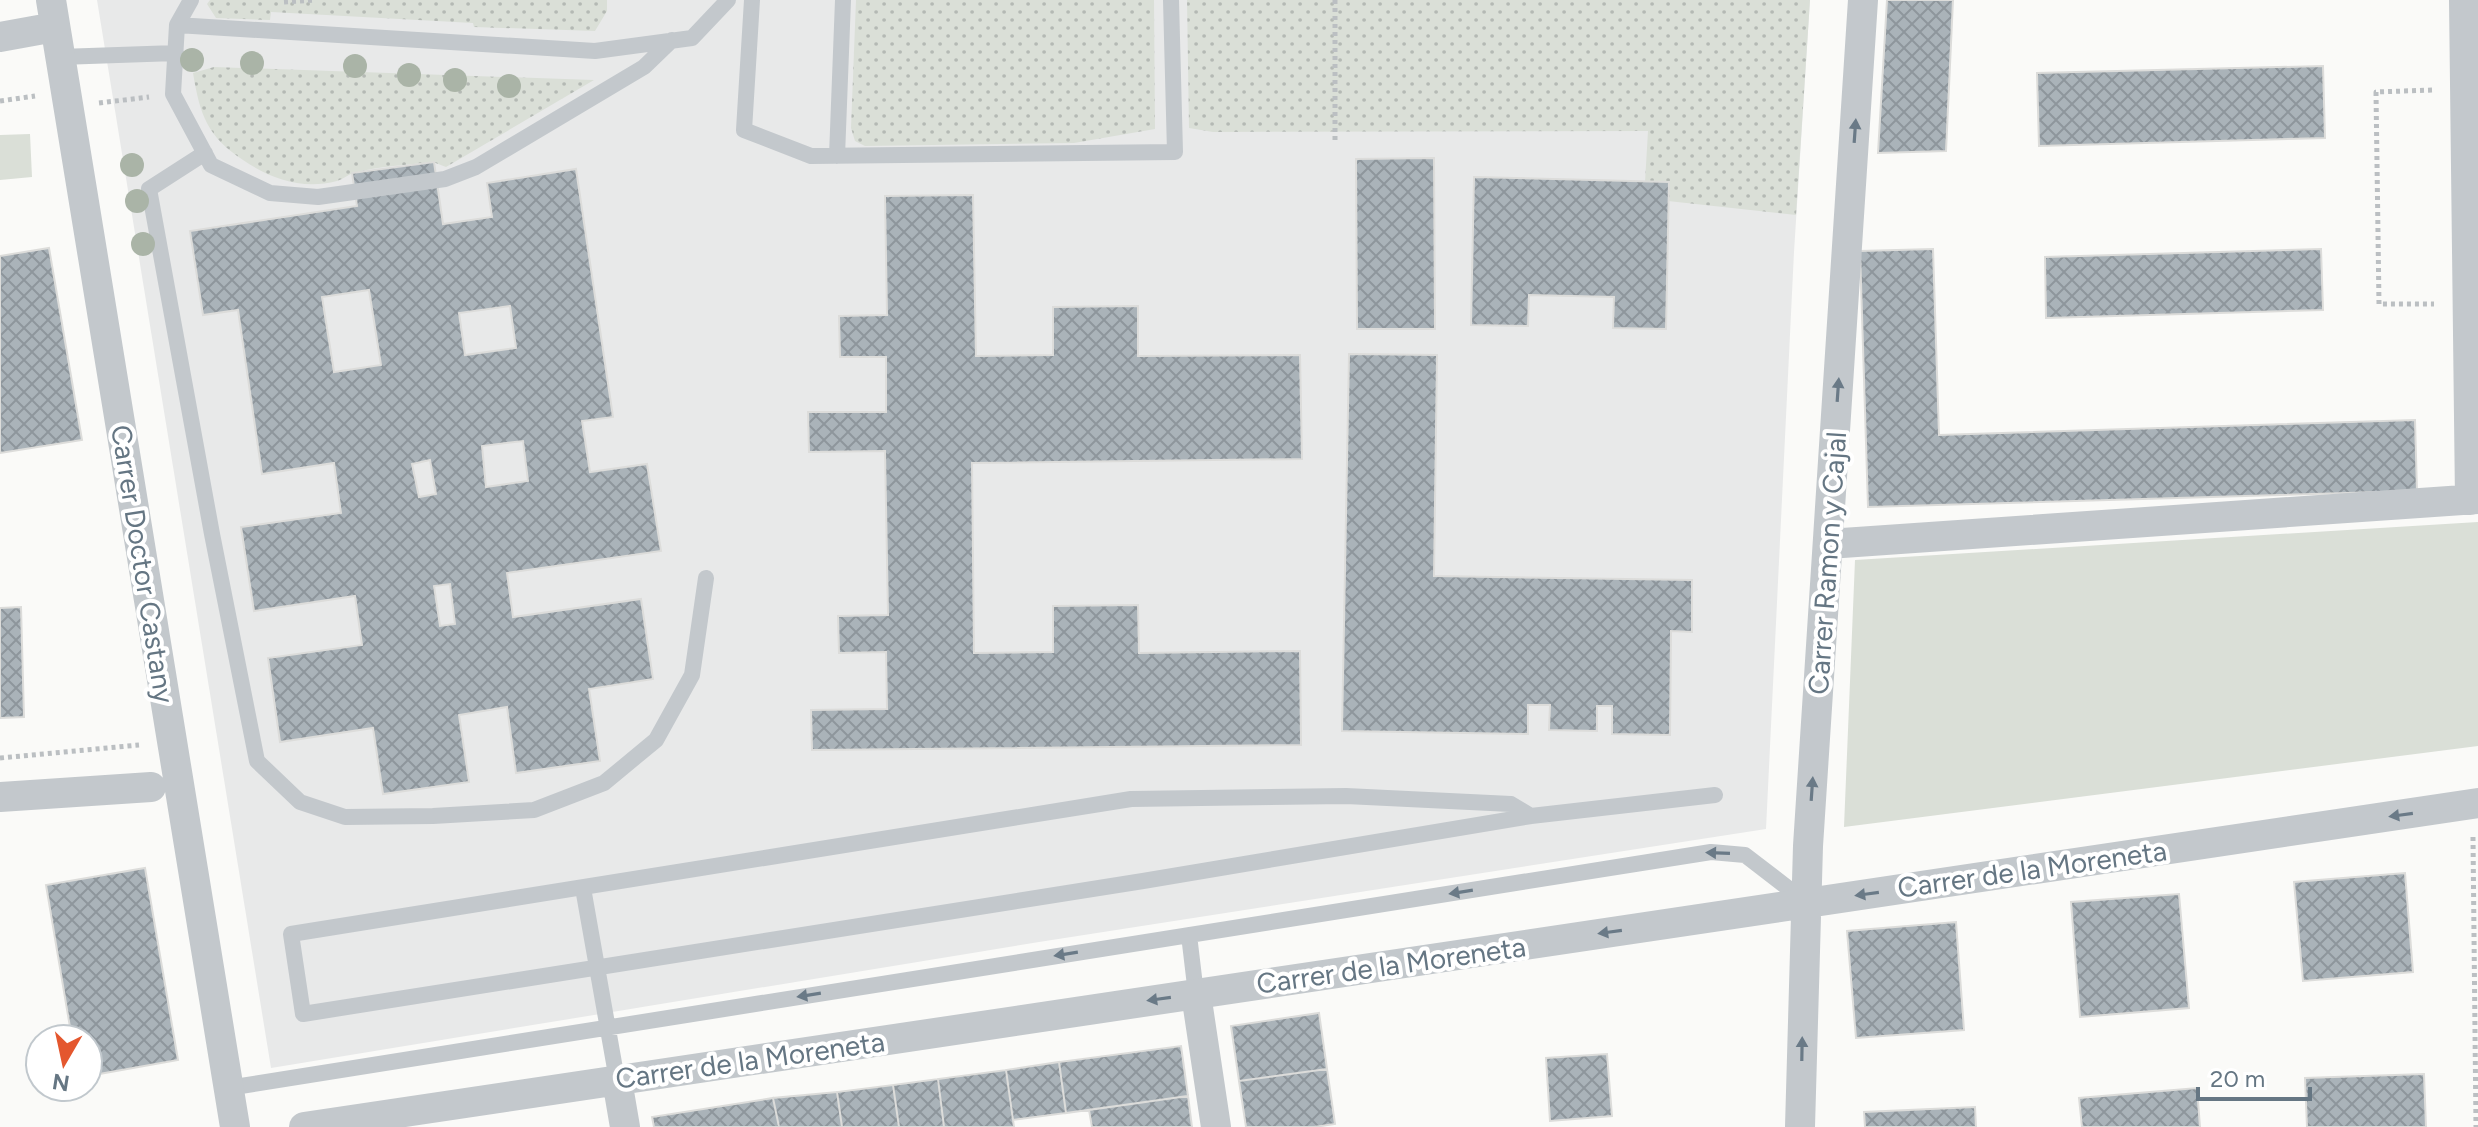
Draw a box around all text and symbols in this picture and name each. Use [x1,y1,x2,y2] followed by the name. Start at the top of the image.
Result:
[1849,118,1862,143] one-way arrow
[1832,377,1845,402] one-way arrow
[104,422,182,706] street label: Carrer Doctor Castany
[1801,430,1853,696] street label: Carrer Ramon y Cajal
[1806,776,1819,801] one-way arrow
[2388,809,2413,821] one-way arrow
[1895,833,2169,905] street label: Carrer de la Moreneta
[1705,847,1730,860] one-way arrow
[1448,886,1473,898] one-way arrow
[1854,888,1879,901] one-way arrow
[1597,926,1622,939] one-way arrow
[1254,929,1528,1001] street label: Carrer de la Moreneta
[1053,949,1078,961] one-way arrow
[797,990,822,1002] one-way arrow
[1146,993,1171,1006] one-way arrow
[24,1023,104,1103] north arrow
[613,1024,887,1096] street label: Carrer de la Moreneta
[1795,1036,1808,1061] one-way arrow
[2198,1051,2310,1101] scale bar
[2210,1064,2265,1093] text: 20 m
[50,1068,71,1097] text: N

